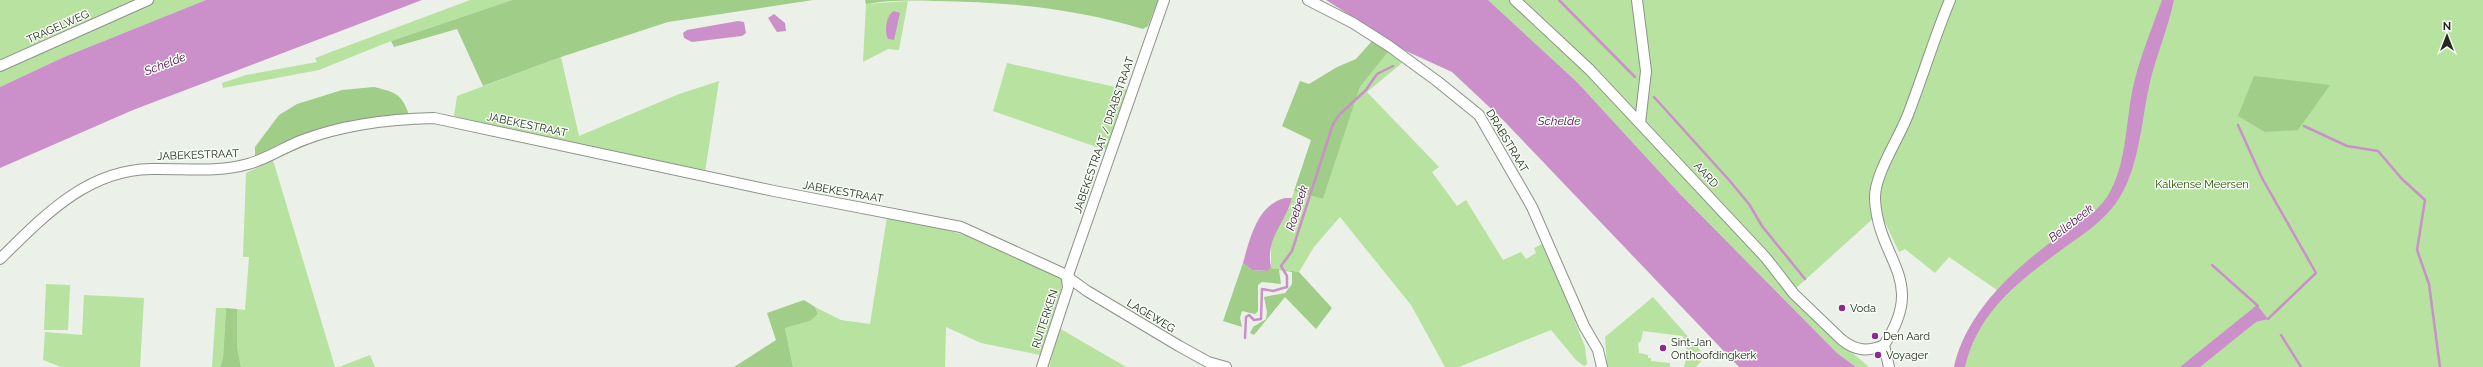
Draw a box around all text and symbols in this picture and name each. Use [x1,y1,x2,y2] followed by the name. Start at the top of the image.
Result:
[25,7,91,47] street label: TRAGELWEG
[2427,16,2467,56] north arrow
[2443,20,2451,33] text: N
[141,50,188,79] water label: Schelde
[1071,55,1137,215] street label: JABEKESTRAAT / DRABSTRAAT
[1483,107,1531,175] street label: DRABSTRAAT
[486,110,569,140] street label: JABEKESTRAAT
[1536,114,1581,128] water label: Schelde
[157,147,239,163] street label: JABEKESTRAAT
[1691,160,1721,191] street label: AARD
[2155,178,2249,191] park label: Kalkense Meersen
[802,179,885,206] street label: JABEKESTRAAT
[1283,183,1311,233] water label: Roebeek
[2046,201,2097,245] water label: Bellebeek
[1029,288,1061,350] street label: RUITERKEN
[1124,297,1178,336] street label: LAGEWEG
[1850,302,1876,315] place label: Voda
[1837,303,1847,313] marker: Voda
[1883,330,1930,343] place label: Den Aard
[1870,331,1880,341] marker: Den Aard
[1671,336,1756,362] place label: Sint-Jan Onthoofdingkerk
[1658,343,1668,353] marker: Sint-Jan Onthoofdingkerk
[1886,349,1928,362] place label: Voyager
[1873,350,1883,360] marker: Voyager

